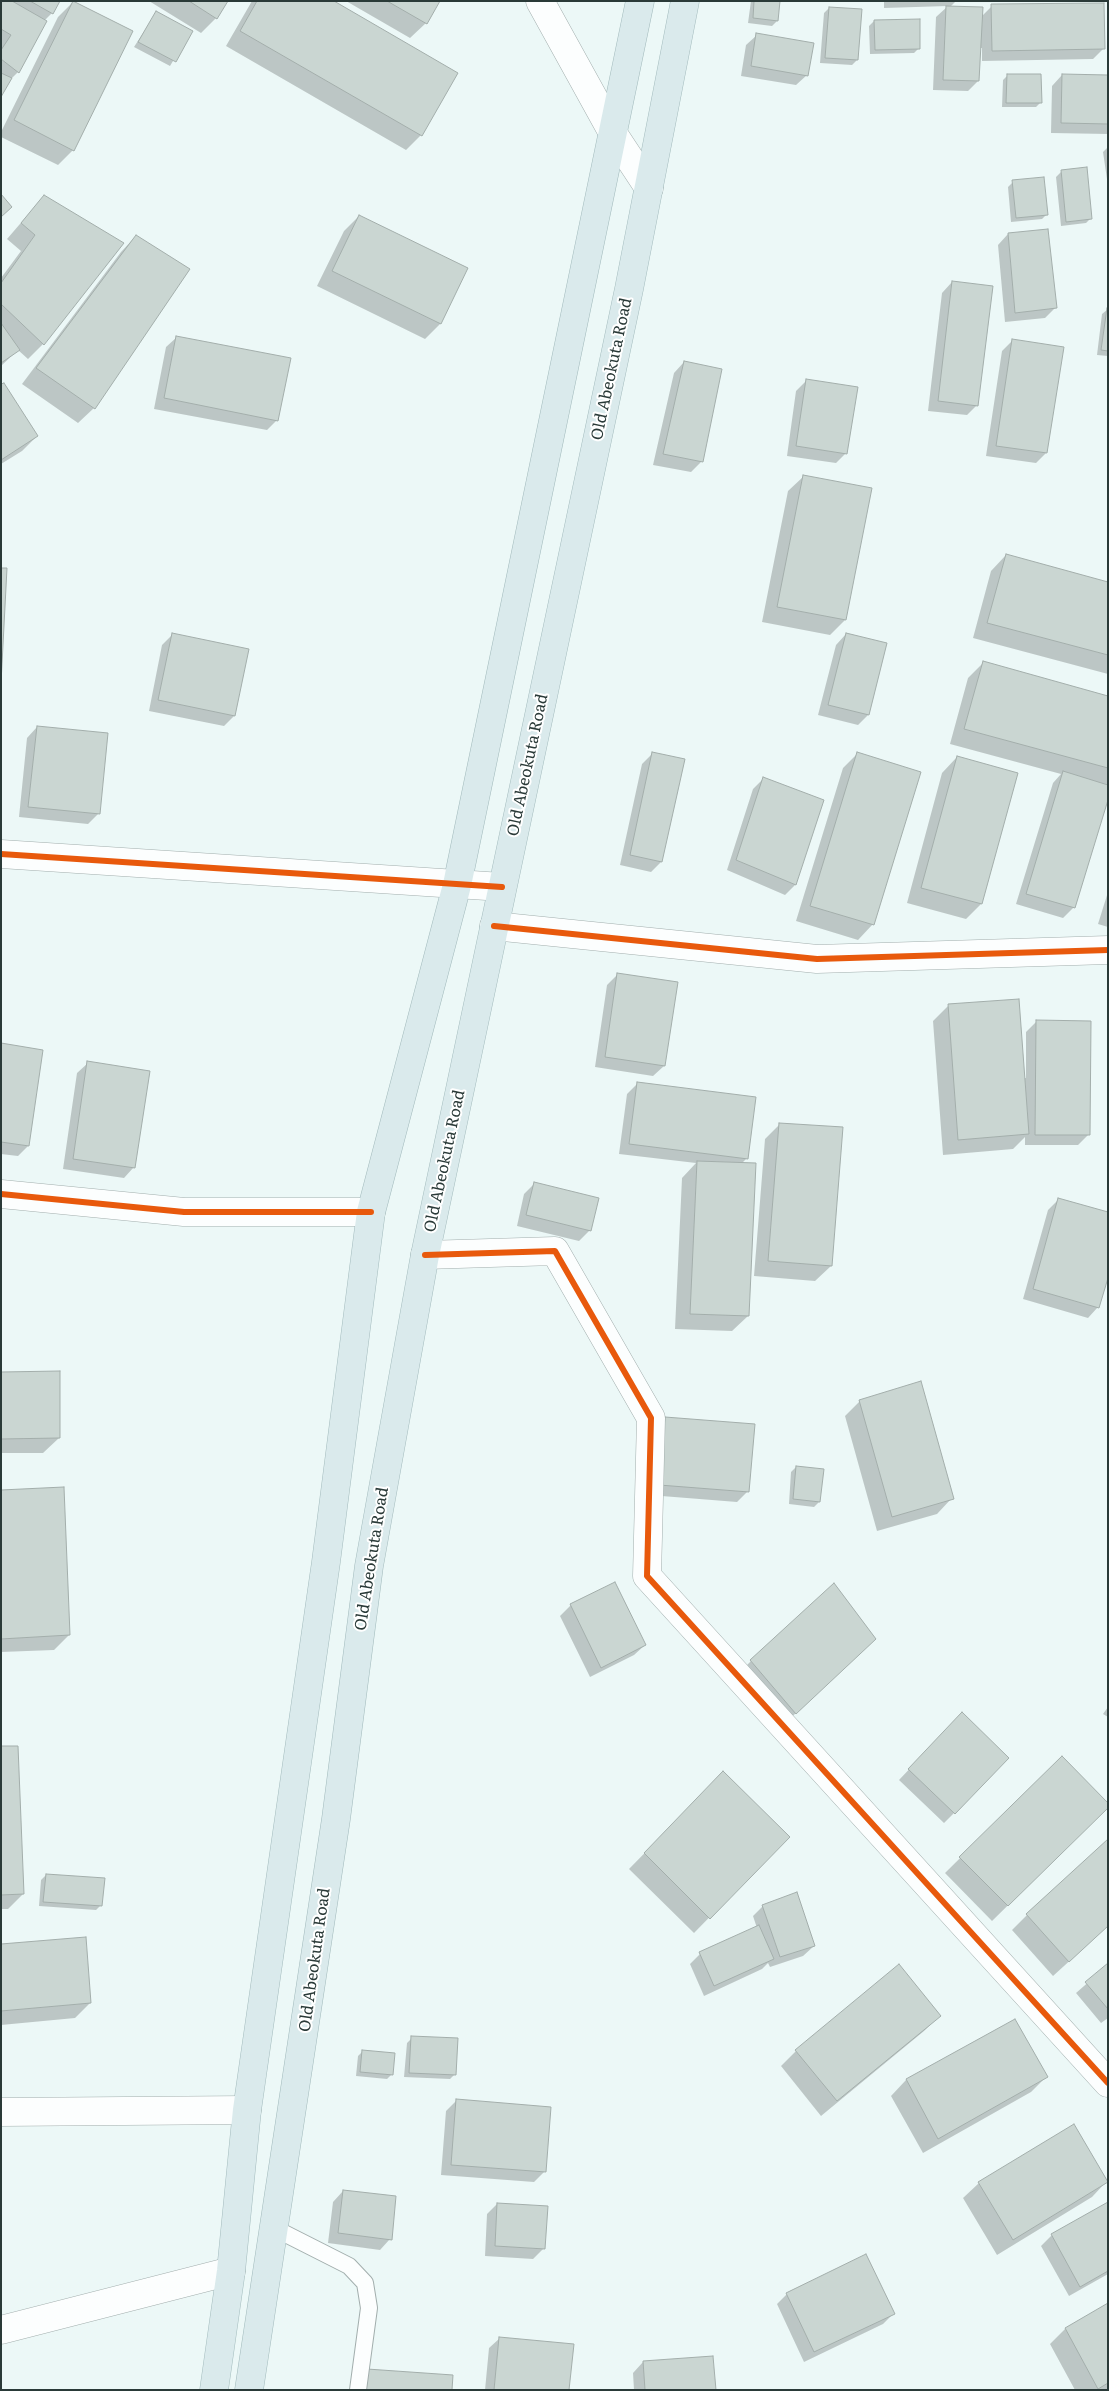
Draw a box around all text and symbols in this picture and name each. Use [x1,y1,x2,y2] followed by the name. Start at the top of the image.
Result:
[588,296,636,442] street label: Old Abeokuta Road
[504,692,552,838] street label: Old Abeokuta Road
[421,1088,469,1234] street label: Old Abeokuta Road
[351,1486,393,1632] street label: Old Abeokuta Road
[295,1887,335,2033] street label: Old Abeokuta Road

